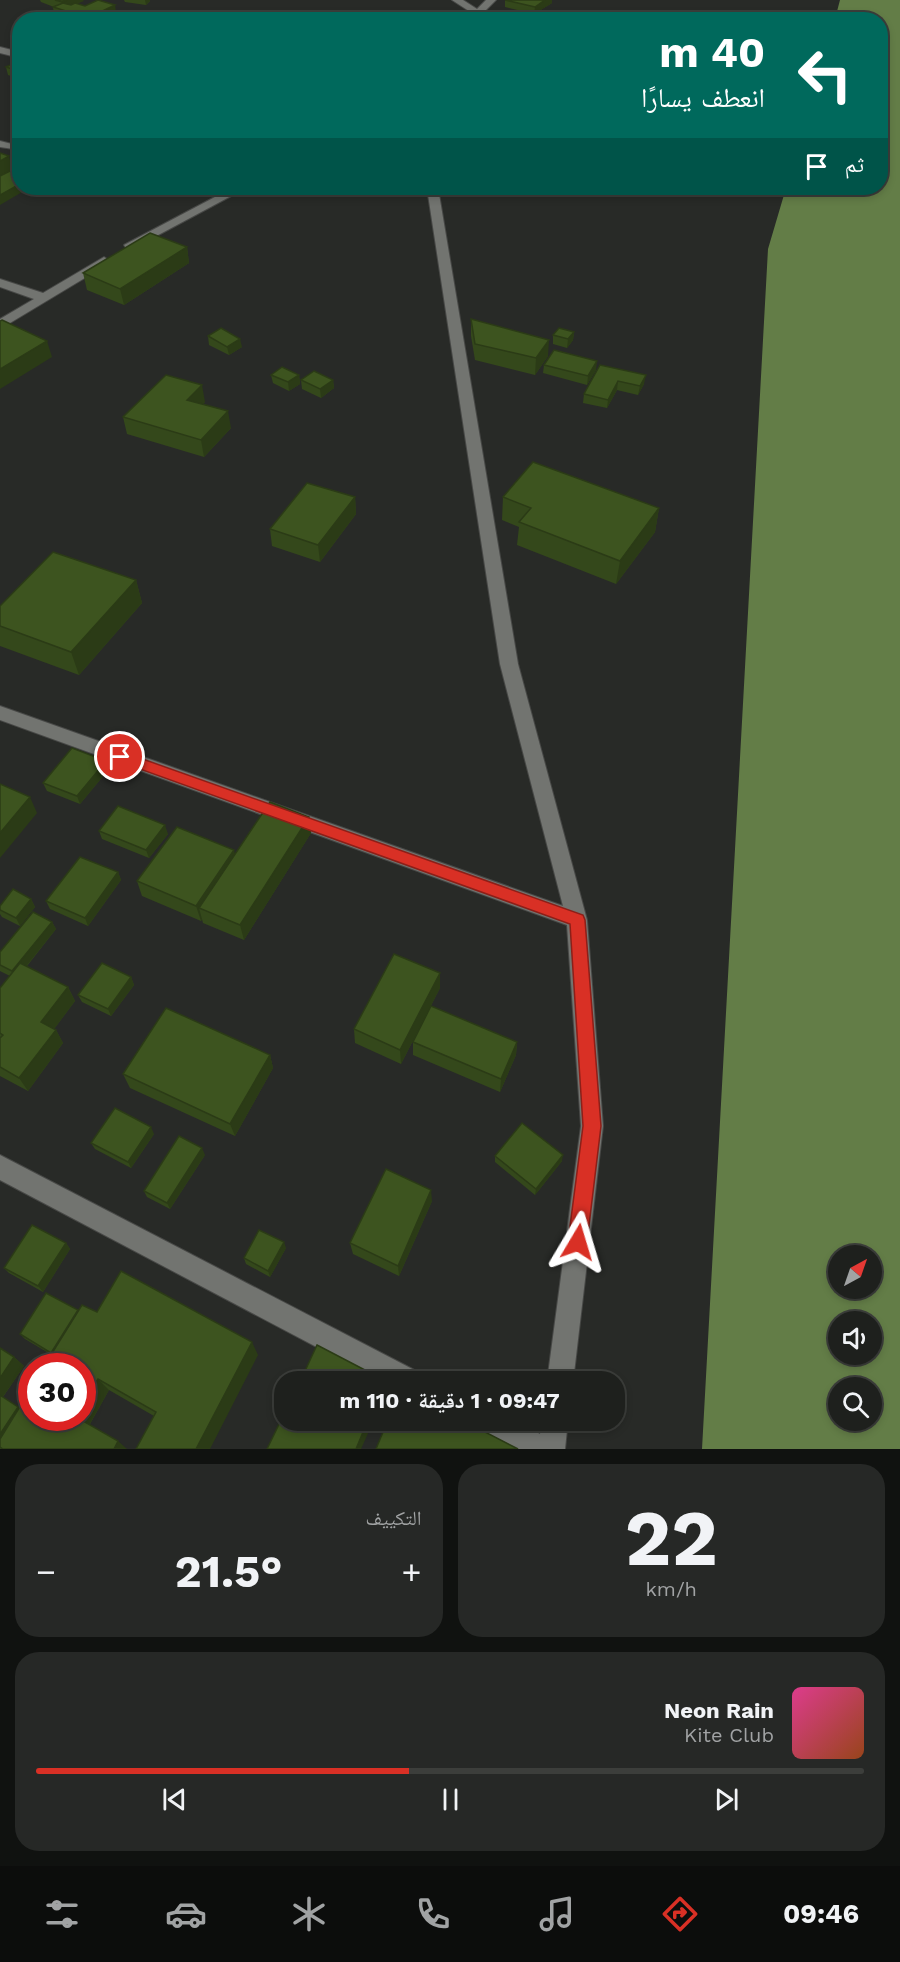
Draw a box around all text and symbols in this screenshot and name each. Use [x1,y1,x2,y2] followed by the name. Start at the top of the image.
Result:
[659,28,765,77] text: 40 m
[786,36,864,114] icon: left
[641,82,765,114] text: انعطف يسارًا
[800,150,833,183] icon: arrive
[845,152,864,177] text: ثم
[94,731,145,782] pin
[103,740,136,773] icon: arrive
[546,1210,610,1274] position arrow
[828,1245,882,1299] north arrow
[828,1245,882,1431] map controls
[828,1311,882,1365] button: sound
[18,1353,96,1431] speed limit sign: 30
[828,1377,882,1431] button: search
[339,1388,560,1413] text: 09:47 · 1 دقيقة · 110 m
[625,1492,718,1584] text: 22
[365,1506,422,1530] text: التكييف
[175,1545,283,1598] text: 21.5°
[36,1552,56,1591] text: −
[402,1552,422,1591] text: +
[645,1577,697,1601] text: km/h
[664,1698,774,1723] text: Neon Rain
[684,1723,774,1747] text: Kite Club
[158,1783,191,1816] icon: previous
[434,1783,467,1816] icon: pause
[710,1783,743,1816] icon: next
[41,1893,83,1935] icon: filters
[165,1893,207,1935] icon: car
[288,1893,330,1935] icon: climate
[412,1893,454,1935] icon: phone
[536,1893,578,1935] icon: music
[659,1893,701,1935] icon: directions
[783,1898,859,1930] text: 09:46

